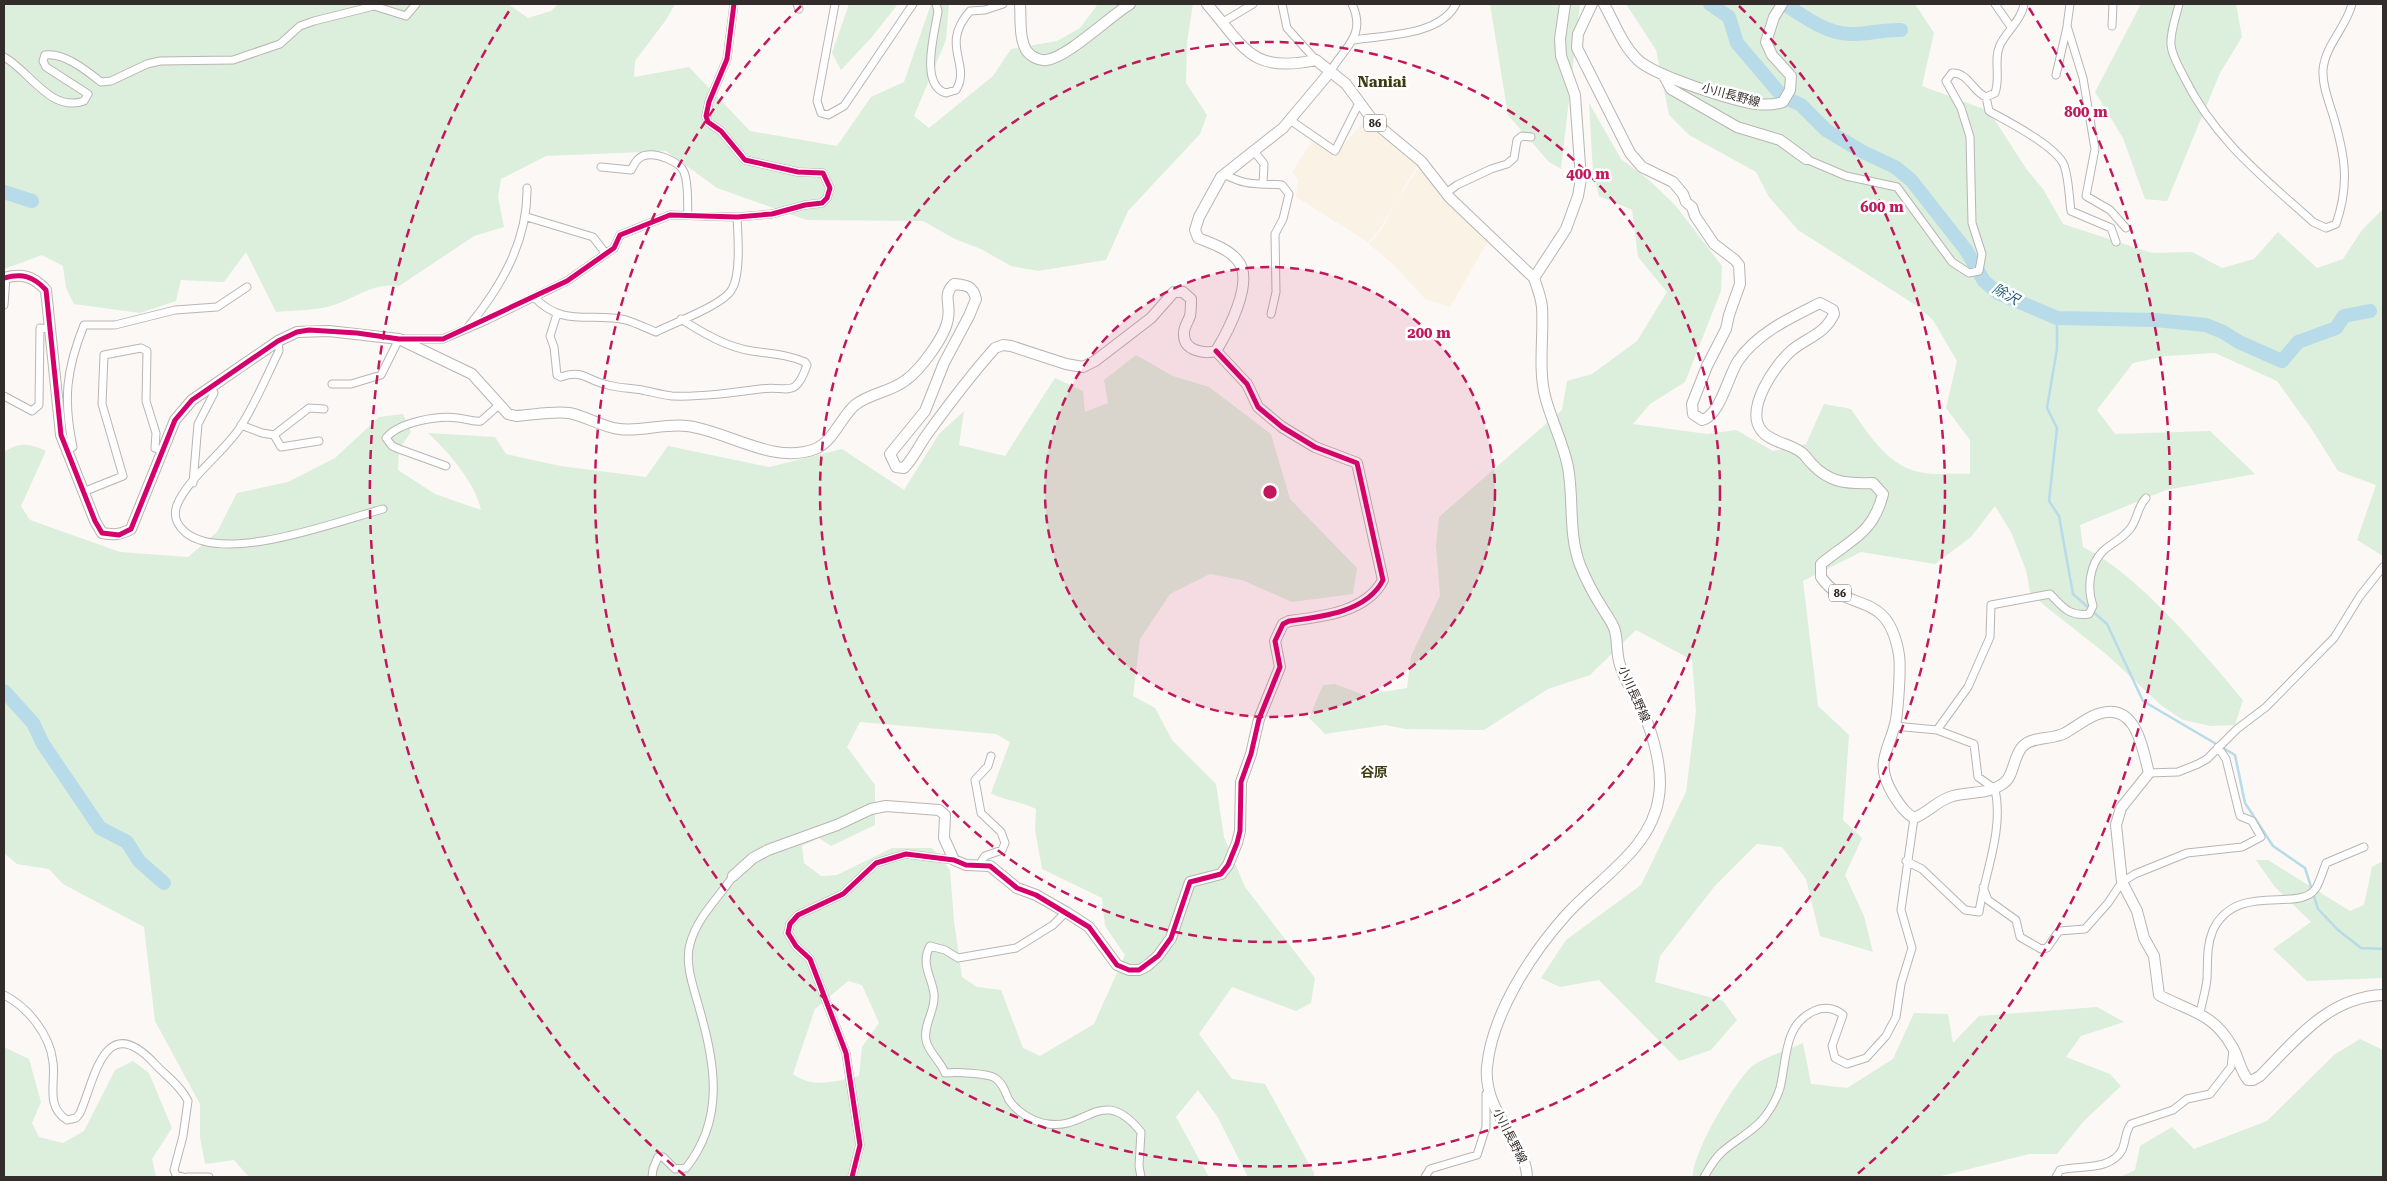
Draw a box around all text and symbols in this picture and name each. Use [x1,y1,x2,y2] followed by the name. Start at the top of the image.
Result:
[1358,73,1406,91] district label: Naniai
[1700,80,1762,110] street label: 小川長野線
[2064,103,2108,121] text: 800 m
[1364,115,1386,132] road number: 86
[1566,165,1610,183] text: 400 m
[1860,198,1904,216] text: 600 m
[1990,280,2024,309] water label: 除沢
[1407,324,1451,342] text: 200 m
[1261,483,1279,501] centre of rings
[1829,584,1851,602] road number: 86
[1615,664,1653,724] street label: 小川長野線
[1360,764,1388,780] district label: 谷原
[1490,1106,1530,1166] street label: 小川長野線

